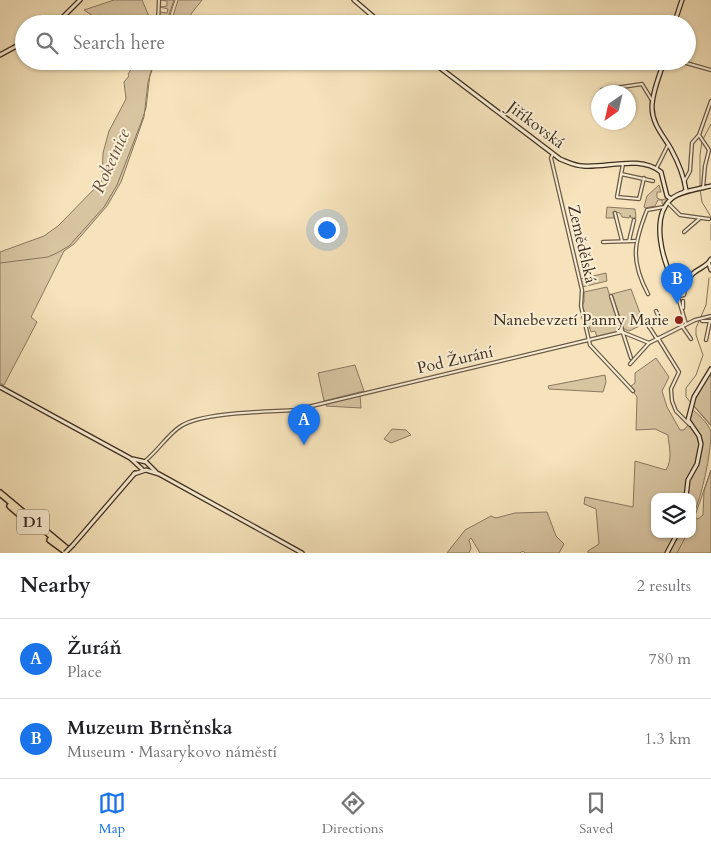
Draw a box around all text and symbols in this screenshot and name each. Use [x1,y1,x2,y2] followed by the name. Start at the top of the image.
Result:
[15,15,696,70] search box
[33,29,61,57] icon: search
[73,30,165,56] text: Search here
[591,85,636,130] north arrow
[501,95,569,154] street label: Jiříkovská
[86,124,137,197] water label: Roketnice
[562,202,602,286] street label: Zemědělská
[314,217,340,243] your location
[661,263,693,304] pin: B
[493,309,669,331] place label: Nanebevzetí Panny Marie
[673,314,685,326] marker: Nanebevzetí Panny Marie
[415,340,496,379] street label: Pod Žurání
[288,404,320,445] pin: A
[651,493,696,538] map controls
[651,493,696,538] button: layers
[17,510,49,534] road number: D1
[20,571,91,600] text: Nearby
[637,575,691,597] text: 2 results
[67,635,122,661] text: Žuráň
[30,648,42,670] text: A
[649,648,691,670] text: 780 m
[67,661,102,683] text: Place
[67,715,233,741] text: Muzeum Brněnska
[30,728,42,750] text: B
[644,728,691,750] text: 1.3 km
[67,741,277,763] text: Museum · Masarykovo náměstí
[98,789,126,838] tab: Map
[322,789,383,838] tab: Directions
[579,789,613,838] tab: Saved

